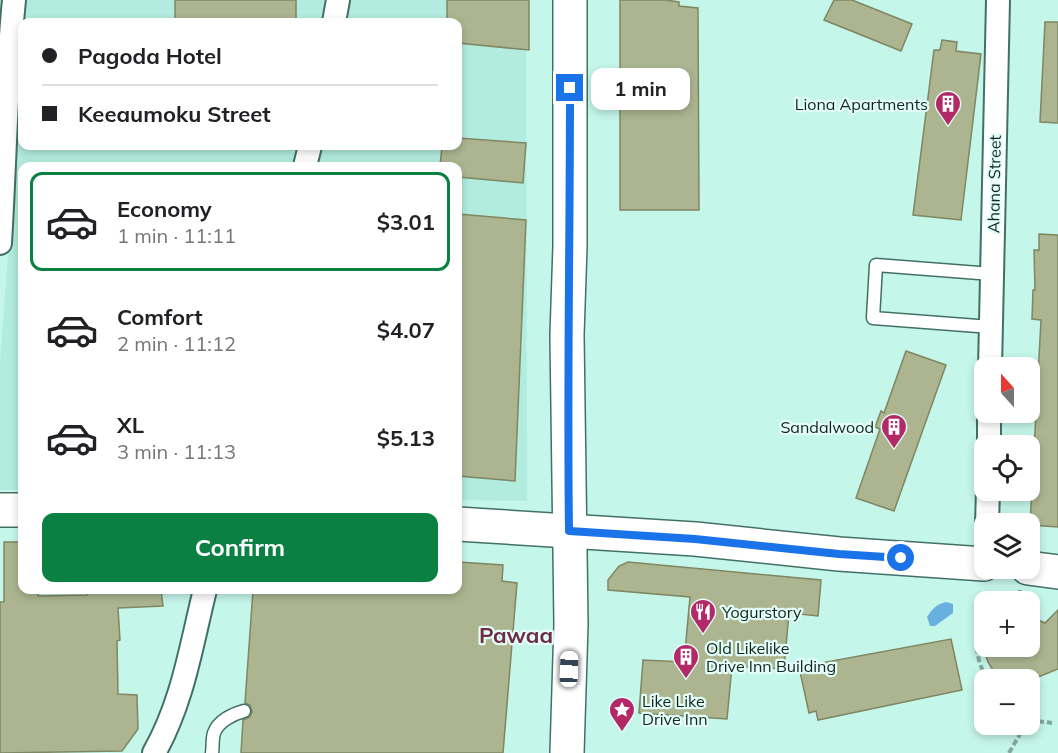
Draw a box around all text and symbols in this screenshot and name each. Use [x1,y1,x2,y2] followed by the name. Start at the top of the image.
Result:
[78,42,222,70] text: Pagoda Hotel
[591,67,690,109] callout: 1 min
[556,74,583,101] route end
[614,76,667,101] text: 1 min
[933,89,963,127] building icon: Liona Apartments
[795,94,928,114] place label: Liona Apartments
[78,100,271,128] text: Keeaumoku Street
[983,134,1005,233] street label: Ahana Street
[45,195,99,249] icon: car
[117,195,212,223] text: Economy
[377,208,435,236] text: $3.01
[117,223,236,248] text: 1 min · 11:11
[45,303,99,357] icon: car
[117,303,203,331] text: Comfort
[377,316,435,344] text: $4.07
[117,331,236,356] text: 2 min · 11:12
[974,357,1040,423] north arrow
[974,357,1040,735] map controls
[45,411,99,465] icon: car
[117,411,144,439] text: XL
[879,412,909,450] building icon: Sandalwood
[780,417,874,437] place label: Sandalwood
[377,424,435,452] text: $5.13
[974,435,1040,501] button: locate
[117,439,236,464] text: 3 min · 11:13
[42,513,438,582] button: Confirm
[974,513,1040,579] button: layers
[887,544,914,571] route start
[974,591,1040,657] button: +
[688,597,718,635] restaurant icon: Yogurstory
[721,602,802,622] place label: Yogurstory
[479,621,553,649] district label: Pawaa
[706,638,836,676] place label: Old Likelike Drive Inn Building
[671,642,701,680] building icon: Old Likelike Drive Inn Building
[559,651,579,687] car
[974,669,1040,735] button: −
[642,691,708,729] place label: Like Like Drive Inn
[607,695,637,733] place icon: Like Like Drive Inn

